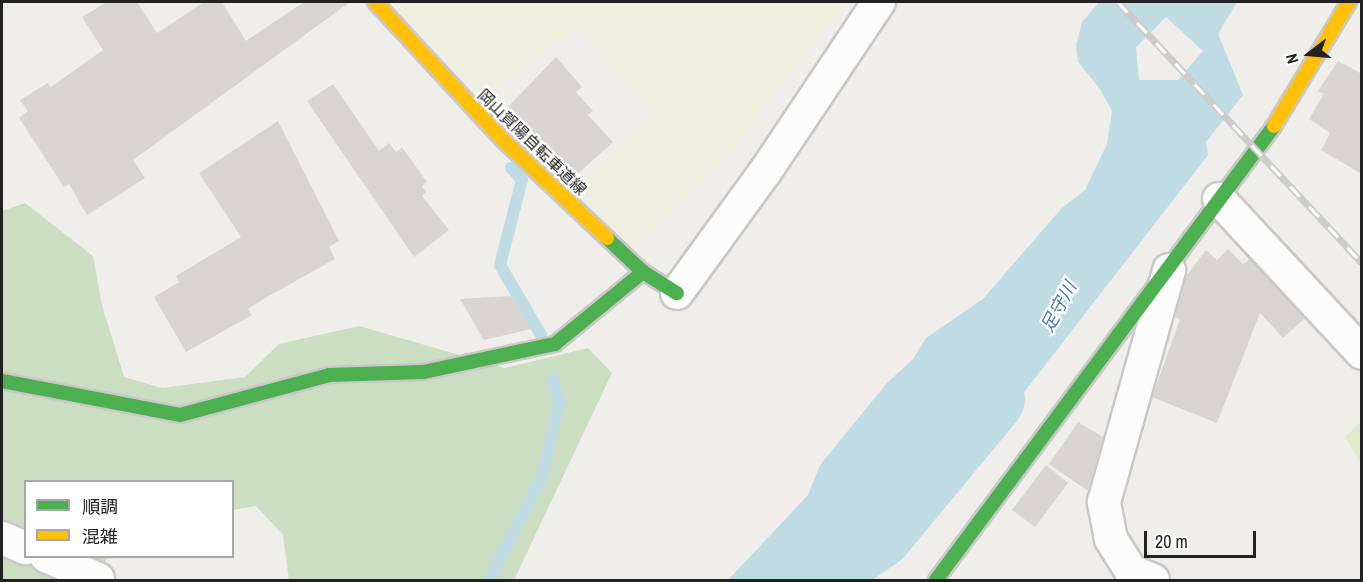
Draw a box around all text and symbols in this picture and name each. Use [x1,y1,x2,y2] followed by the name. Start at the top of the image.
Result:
[1279,24,1339,84] north arrow
[1280,51,1304,67] text: N
[474,85,590,199] street label: 岡山賀陽自転車道線
[1037,278,1081,336] water label: 足守川
[24,480,234,558] legend
[82,494,118,519] text: 順調
[1147,519,1260,557] scale bar
[82,524,118,549] text: 混雑
[1155,529,1188,554] text: 20 m

